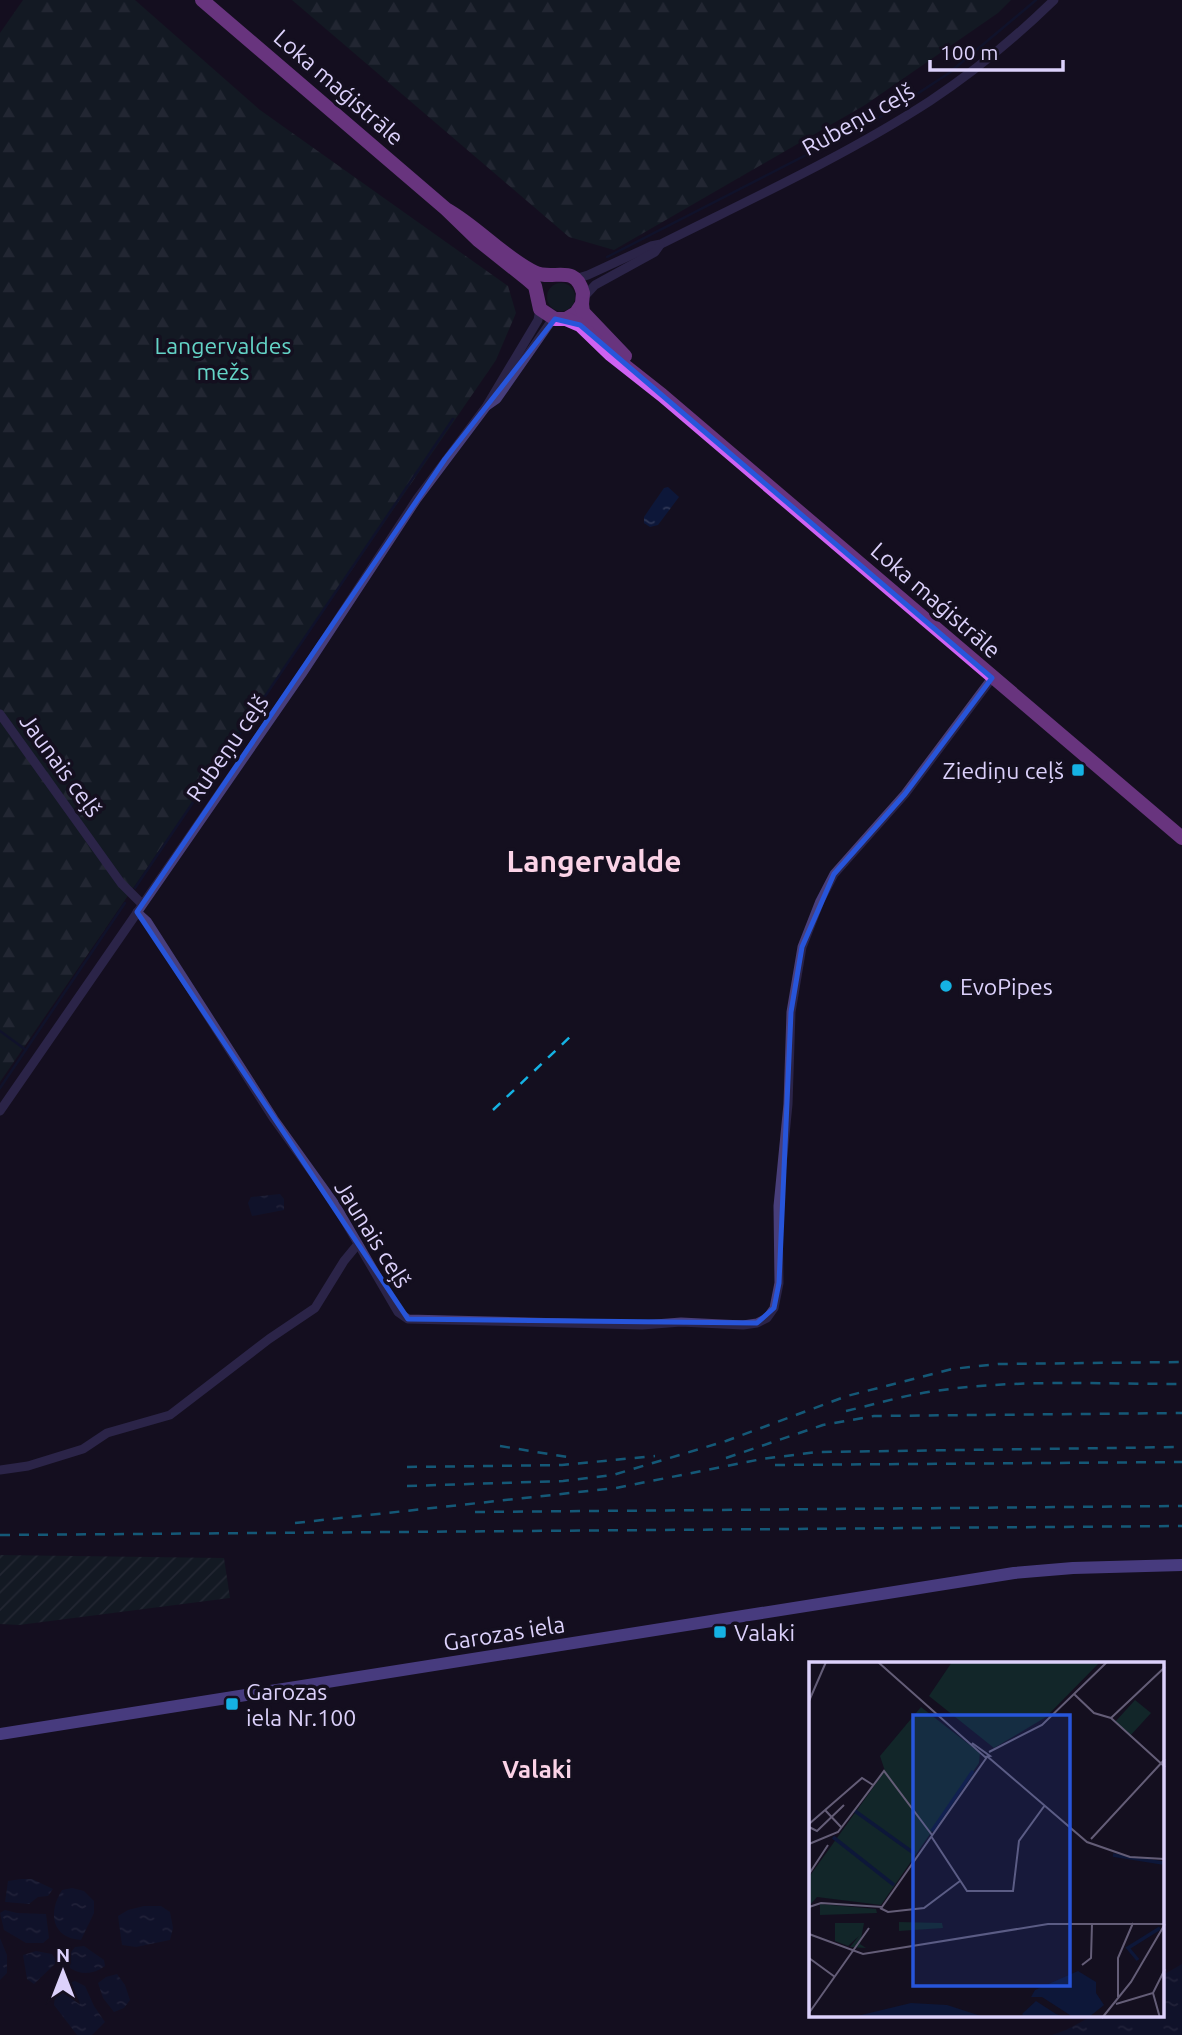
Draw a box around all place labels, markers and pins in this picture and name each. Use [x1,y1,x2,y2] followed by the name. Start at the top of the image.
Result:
[943,758,1064,783] place label: Ziediņu ceļš
[1070,762,1086,778] marker: Ziediņu ceļš
[960,974,1053,999] place label: EvoPipes
[938,978,954,994] marker: EvoPipes
[734,1620,795,1645] place label: Valaki
[712,1624,728,1640] marker: Valaki
[246,1679,356,1730] place label: Garozas iela Nr.100
[224,1696,240,1712] marker: Garozas iela Nr.100

